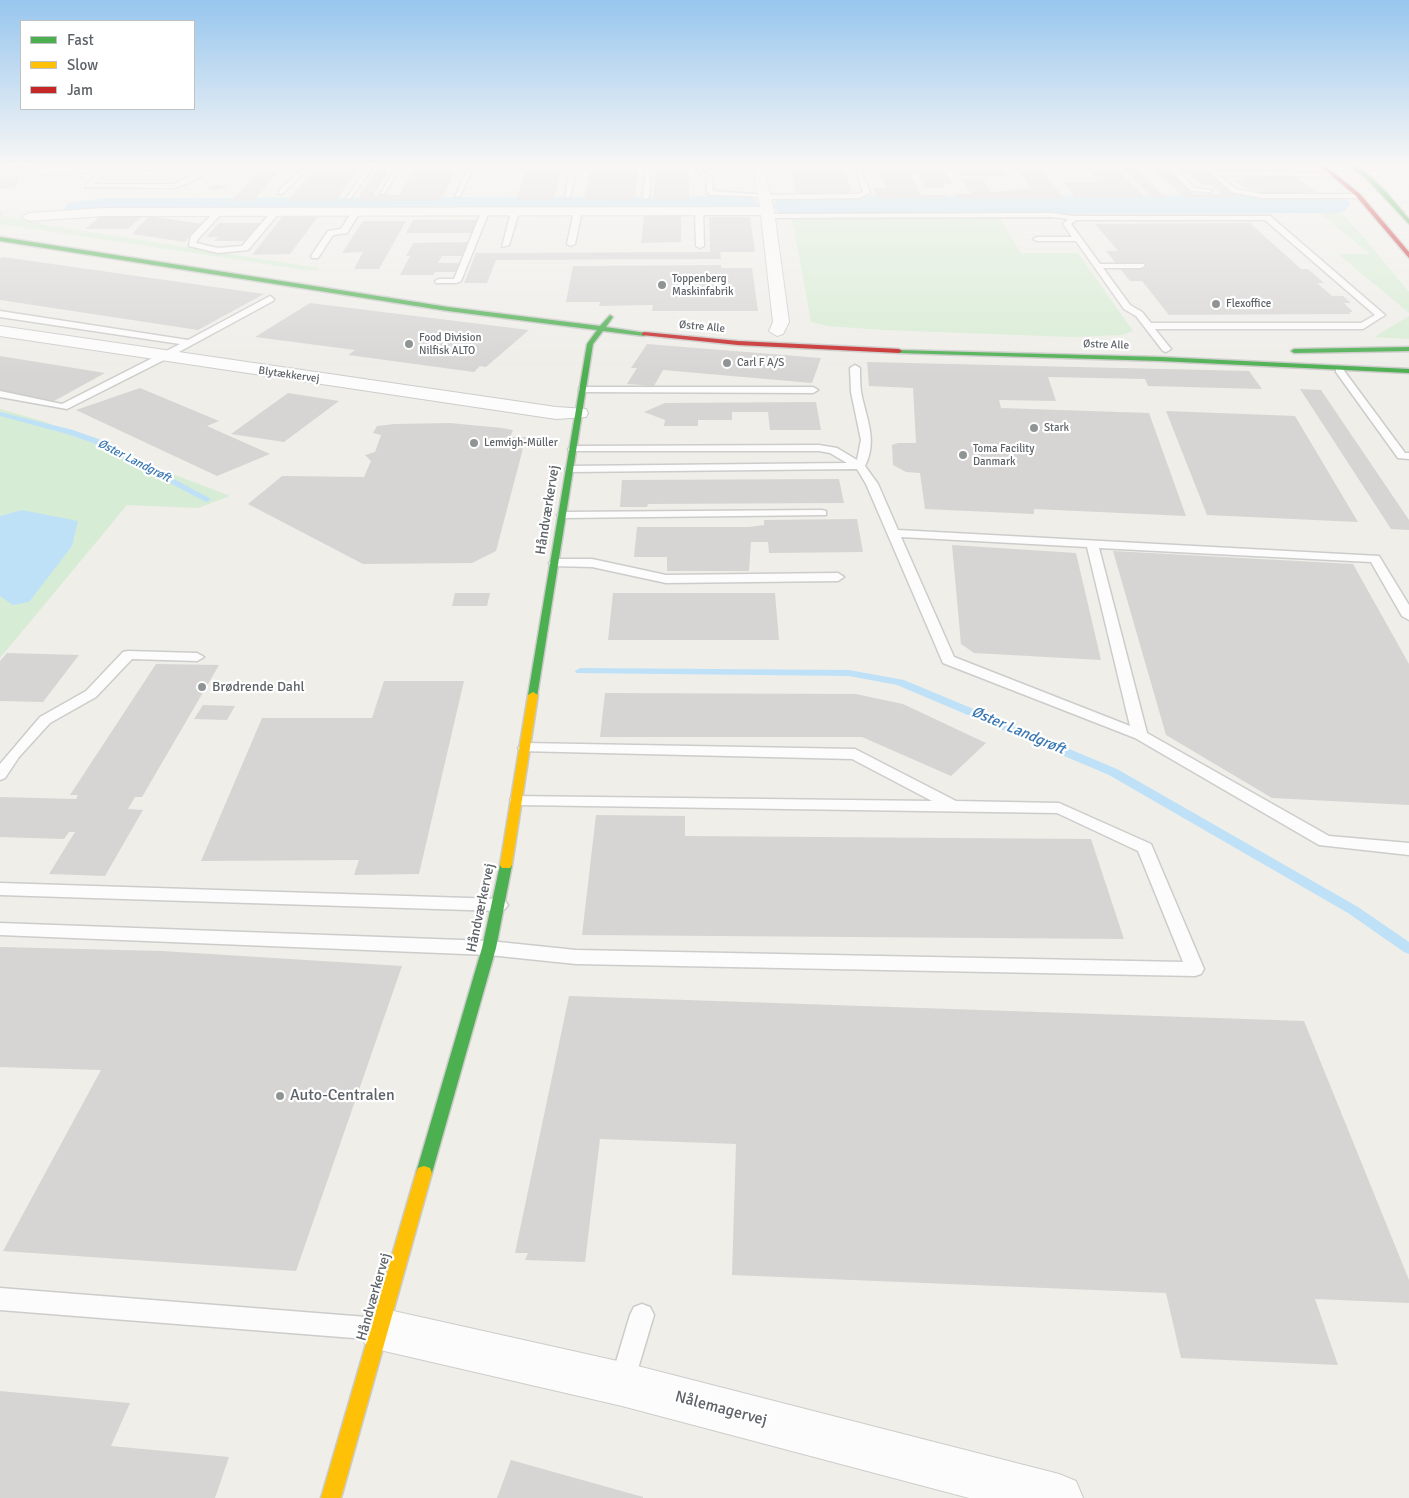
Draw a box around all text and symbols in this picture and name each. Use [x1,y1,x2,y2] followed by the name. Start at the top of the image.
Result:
[20,20,195,110] legend
[67,31,94,49] text: Fast
[67,56,98,74] text: Slow
[67,81,93,99] text: Jam
[672,272,734,298] place label: Toppenberg Maskinfabrik
[656,279,668,291] marker: Toppenberg Maskinfabrik
[1226,297,1271,311] place label: Flexoffice
[1210,298,1222,310] marker: Flexoffice
[678,318,726,336] street label: Østre Alle
[419,331,481,357] place label: Food Division Nilfisk ALTO
[403,338,415,350] marker: Food Division Nilfisk ALTO
[1083,338,1129,352] street label: Østre Alle
[737,356,784,370] place label: Carl F A/S
[721,357,733,369] marker: Carl F A/S
[258,364,320,386] street label: Blytækkervej
[1044,421,1069,435] place label: Stark
[1028,422,1040,434] marker: Stark
[95,436,173,486] water label: Øster Landgrøft
[484,436,558,450] place label: Lemvigh-Müller
[468,437,480,449] marker: Lemvigh-Müller
[973,442,1034,468] place label: Toma Facility Danmark
[957,449,969,461] marker: Toma Facility Danmark
[533,464,563,556] street label: Håndværkervej
[212,679,305,695] place label: Brødrende Dahl
[196,681,208,693] marker: Brødrende Dahl
[968,703,1068,759] water label: Øster Landgrøft
[463,862,499,954] street label: Håndværkervej
[290,1086,395,1106] place label: Auto-Centralen
[274,1090,286,1102] marker: Auto-Centralen
[353,1251,395,1343] street label: Håndværkervej
[673,1387,769,1431] street label: Nålemagervej

